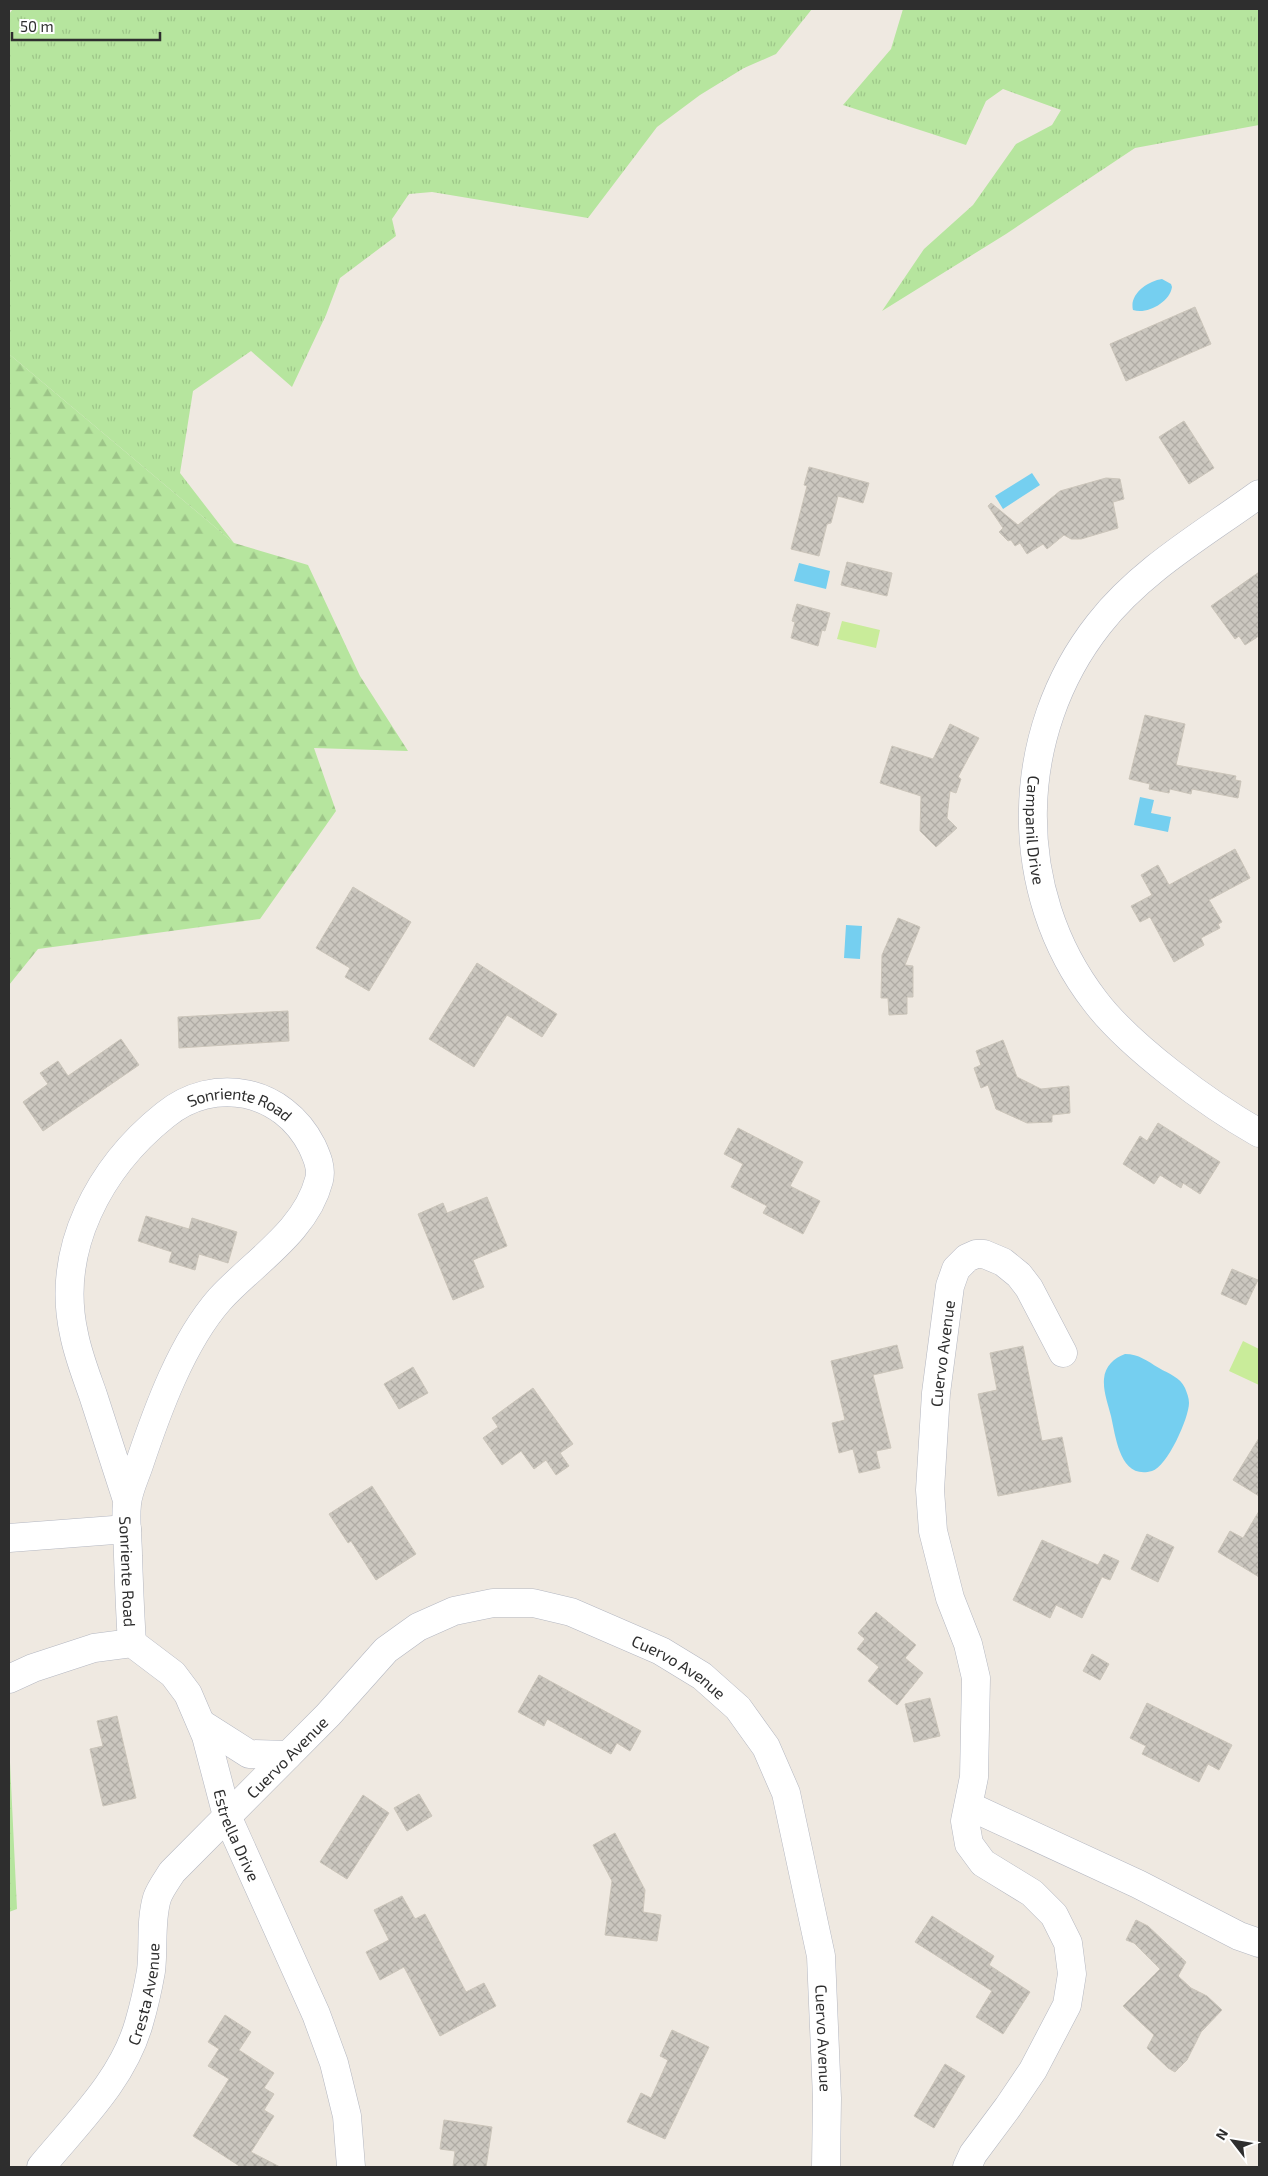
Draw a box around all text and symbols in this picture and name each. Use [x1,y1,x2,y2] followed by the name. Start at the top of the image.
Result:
[12,10,160,42] scale bar
[20,17,54,35] text: 50 m
[1023,775,1050,886] street label: Campanil Drive
[184,1083,297,1124] street label: Sonriente Road
[926,1299,958,1407] street label: Cuervo Avenue
[117,1516,140,1627] street label: Sonriente Road
[629,1630,730,1702] street label: Cuervo Avenue
[242,1712,331,1802] street label: Cuervo Avenue
[211,1787,264,1884] street label: Estrella Drive
[123,1943,162,2048] street label: Cresta Avenue
[813,1984,836,2092] street label: Cuervo Avenue
[1208,2116,1258,2166] north arrow
[1212,2125,1231,2143] text: N

